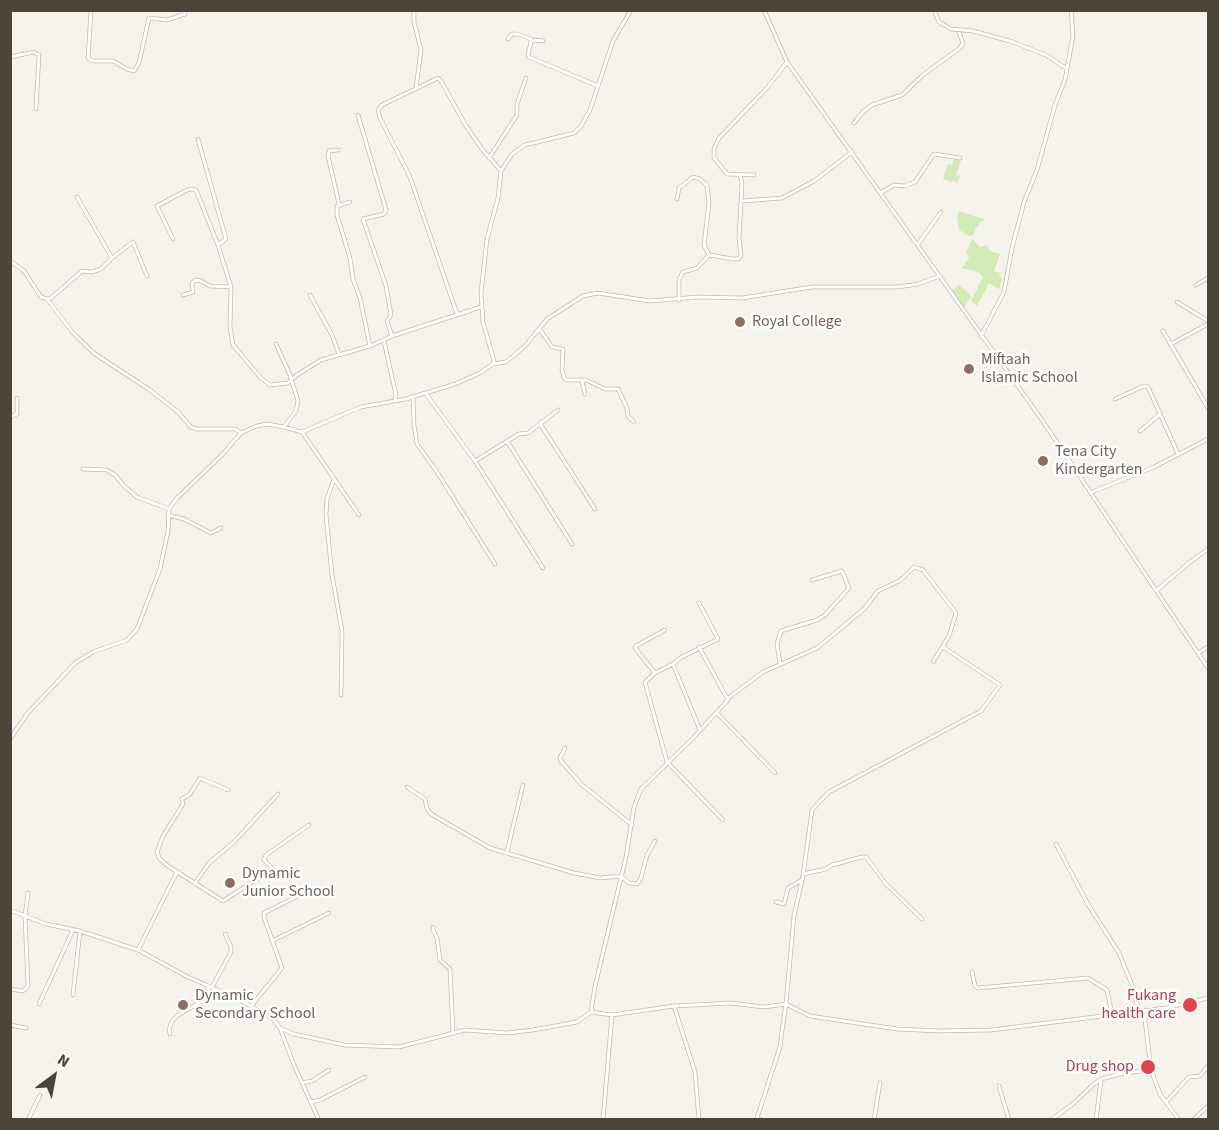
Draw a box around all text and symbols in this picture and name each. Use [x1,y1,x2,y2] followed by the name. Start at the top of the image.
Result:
[752,312,842,332] place label: Royal College
[733,315,747,329] marker: Royal College
[981,350,1078,388] place label: Miftaah Islamic School
[962,362,976,376] marker: Miftaah Islamic School
[1055,442,1142,480] place label: Tena City Kindergarten
[1036,454,1050,468] marker: Tena City Kindergarten
[242,864,334,902] place label: Dynamic Junior School
[223,876,237,890] marker: Dynamic Junior School
[195,986,315,1024] place label: Dynamic Secondary School
[1102,986,1176,1024] place label: Fukang health care
[1181,996,1199,1014] marker: Fukang health care
[176,998,190,1012] marker: Dynamic Secondary School
[24,1046,84,1106] north arrow
[53,1049,74,1073] text: N
[1066,1057,1134,1077] place label: Drug shop
[1139,1058,1157,1076] marker: Drug shop

